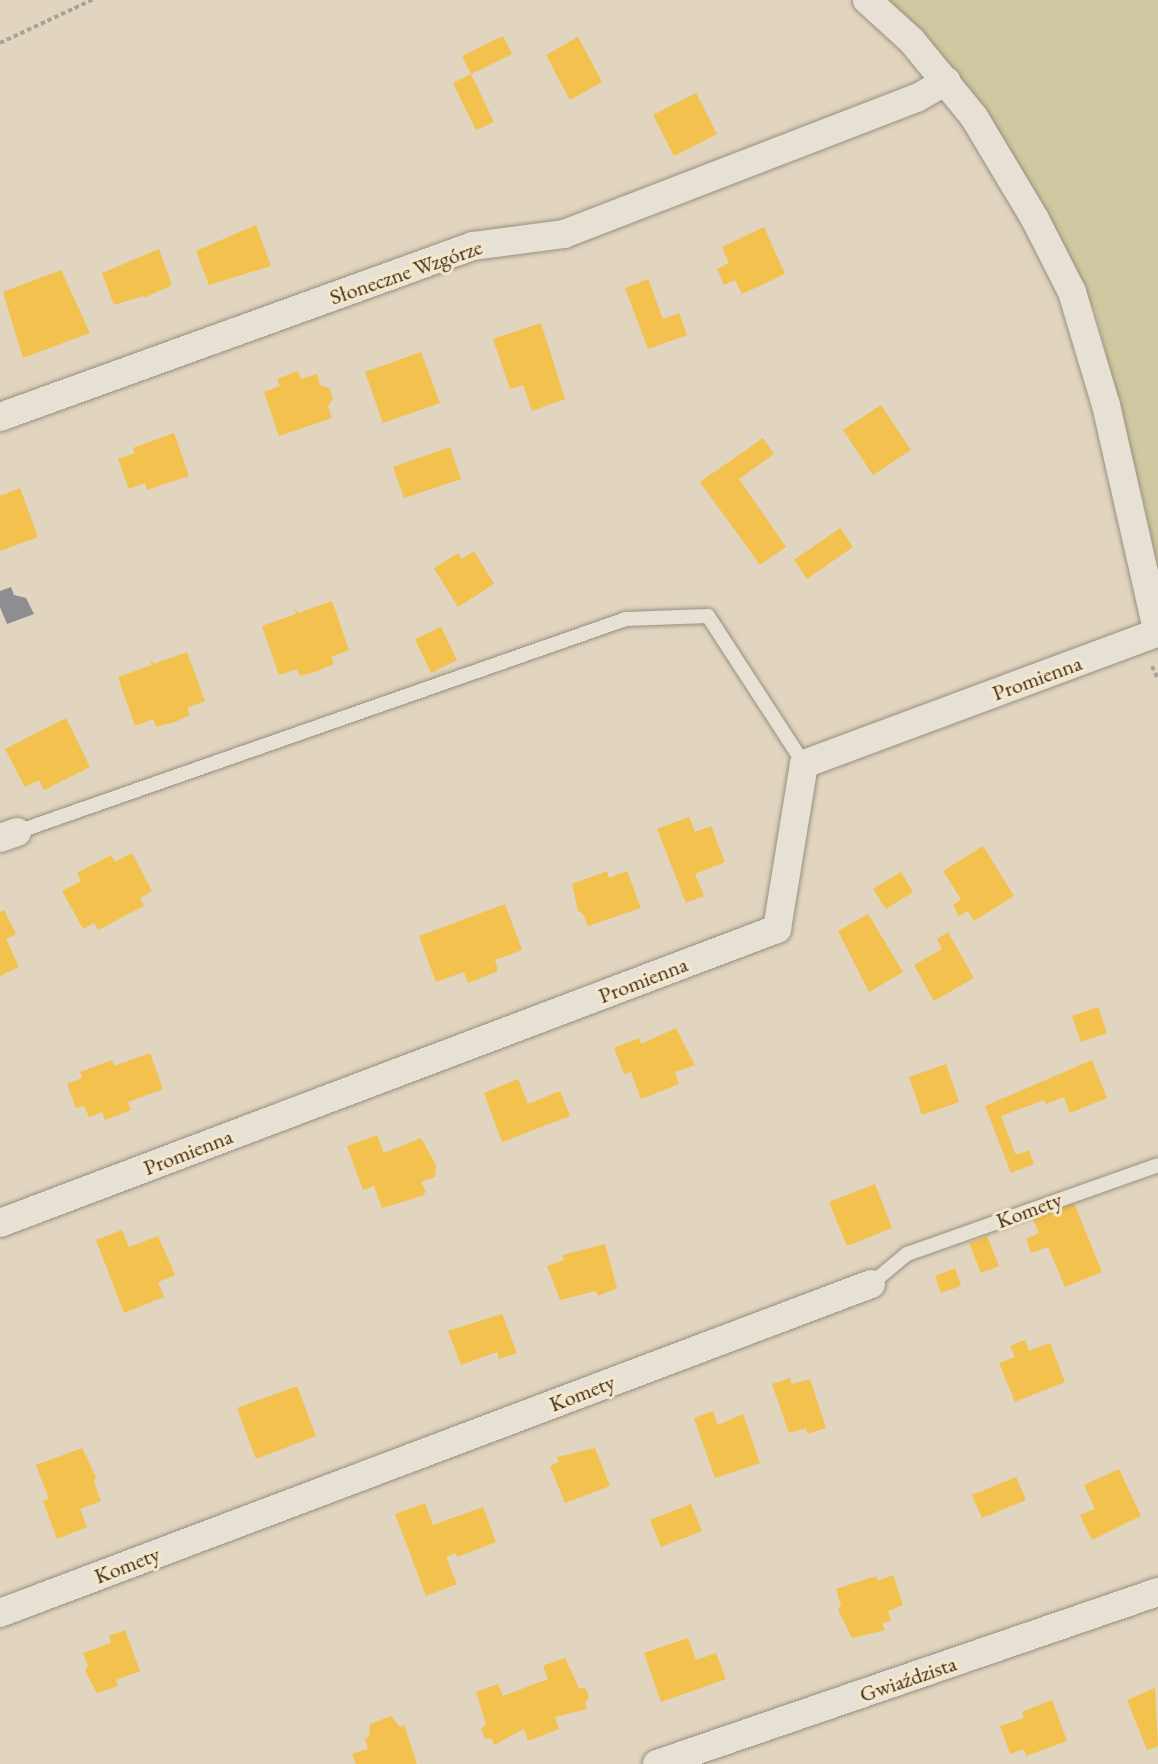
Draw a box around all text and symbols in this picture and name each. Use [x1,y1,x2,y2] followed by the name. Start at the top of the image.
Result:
[326,234,486,310] street label: Słoneczne Wzgórze
[989,650,1085,706] street label: Promienna
[595,951,691,1009] street label: Promienna
[140,1123,236,1181] street label: Promienna
[992,1186,1066,1234] street label: Komety
[545,1368,619,1418] street label: Komety
[90,1540,164,1590] street label: Komety
[856,1650,960,1708] street label: Gwiaździsta

